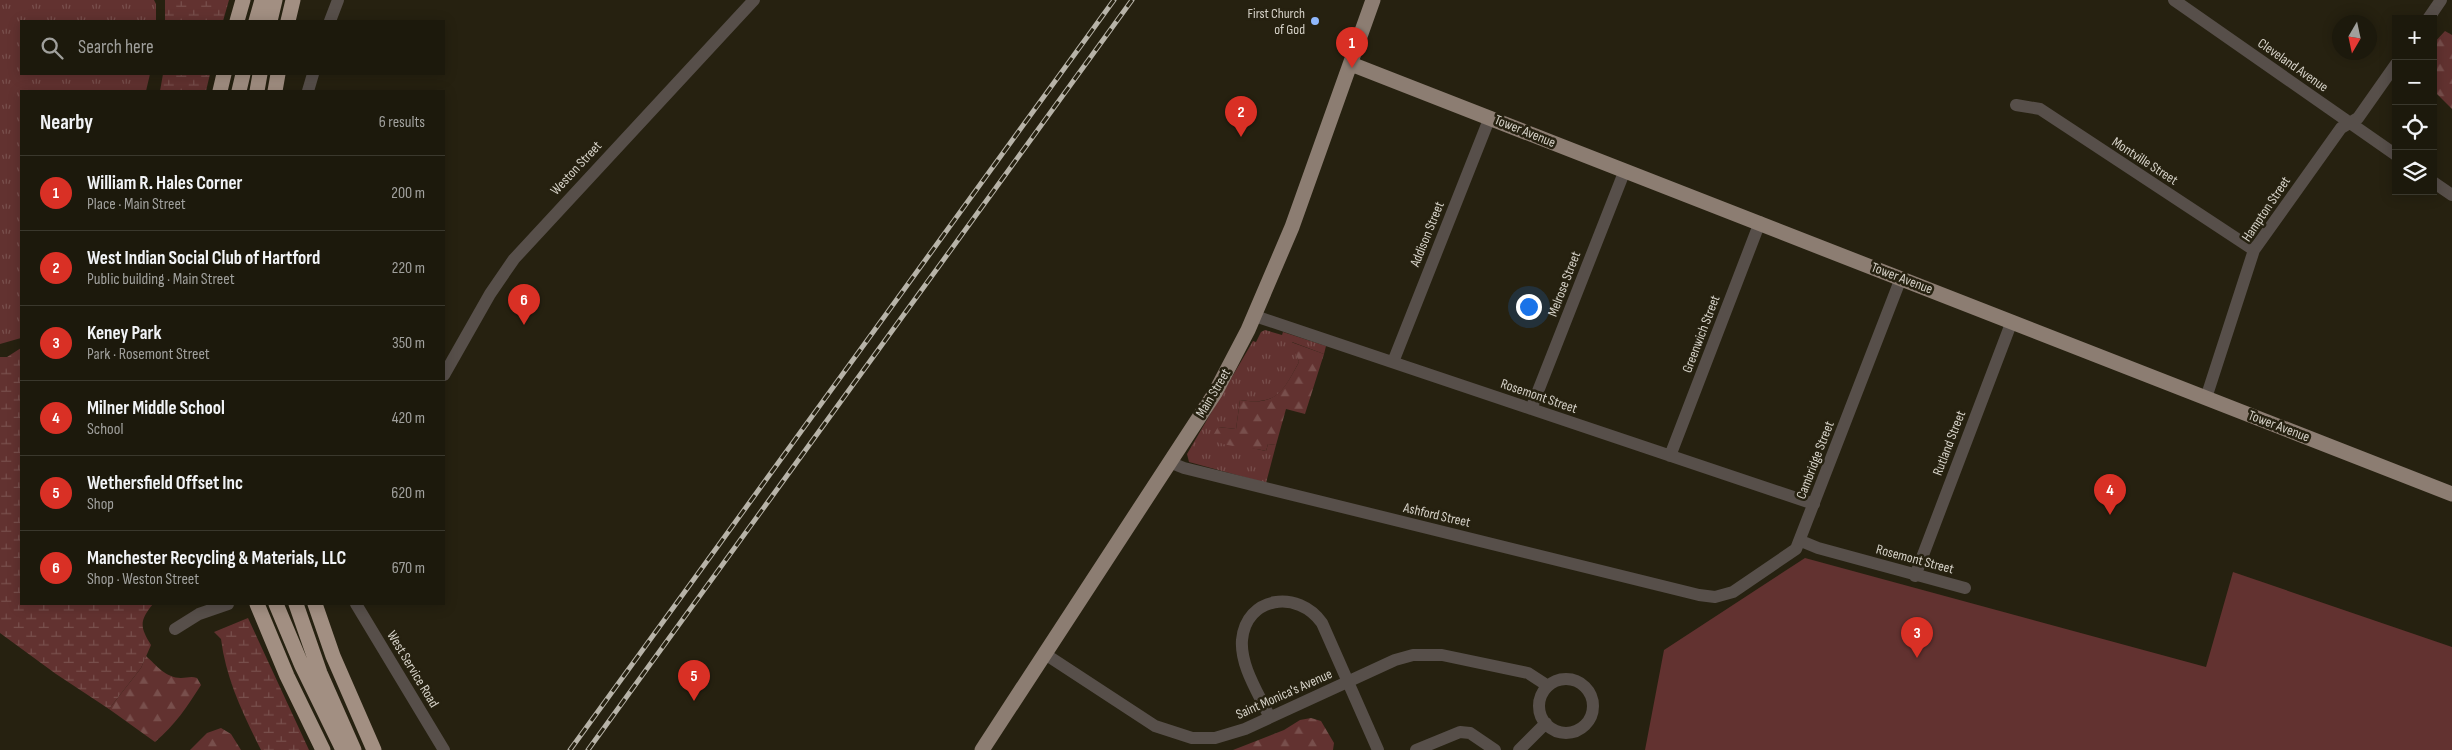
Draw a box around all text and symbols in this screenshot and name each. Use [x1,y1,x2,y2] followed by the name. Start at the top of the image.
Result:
[1248,5,1305,38] place label: First Church of God
[1309,15,1321,27] marker: First Church of God
[2332,15,2377,60] north arrow
[2392,15,2437,195] map controls
[2392,15,2437,60] button: +
[20,20,445,75] search box
[1336,27,1368,68] pin: 1
[38,34,66,62] icon: search
[2254,34,2332,96] street label: Cleveland Avenue
[78,36,154,59] text: Search here
[2392,60,2437,105] button: −
[1225,96,1257,137] pin: 2
[2392,105,2437,150] button: locate
[40,110,93,135] text: Nearby
[1492,111,1558,151] street label: Tower Avenue
[379,113,425,132] text: 6 results
[2109,133,2181,189] street label: Montville Street
[547,138,605,198] street label: Weston Street
[2392,150,2437,195] button: layers
[87,172,242,195] text: William R. Hales Corner
[2238,173,2294,245] street label: Hampton Street
[53,184,59,203] text: 1
[391,184,425,203] text: 200 m
[87,195,186,214] text: Place · Main Street
[1406,199,1448,270] street label: Addison Street
[87,247,320,270] text: West Indian Social Club of Hartford
[1544,249,1584,319] street label: Melrose Street
[52,259,60,278] text: 2
[392,259,425,278] text: 220 m
[1869,259,1935,297] street label: Tower Avenue
[87,270,235,289] text: Public building · Main Street
[508,284,540,325] pin: 6
[1678,293,1724,375] street label: Greenwich Street
[1516,294,1542,320] your location
[87,322,161,345] text: Keney Park
[52,334,60,353] text: 3
[392,334,425,353] text: 350 m
[87,345,210,364] text: Park · Rosemont Street
[1192,365,1234,421] street label: Main Street
[1499,375,1579,417] street label: Rosemont Street
[87,397,225,420] text: Milner Middle School
[2246,407,2312,445] street label: Tower Avenue
[1929,408,1969,478] street label: Rutland Street
[52,409,60,428] text: 4
[392,409,425,428] text: 420 m
[1792,419,1838,501] street label: Cambridge Street
[87,420,123,439] text: School
[87,472,243,495] text: Wethersfield Offset Inc
[2094,474,2126,515] pin: 4
[52,484,60,503] text: 5
[391,484,425,503] text: 620 m
[87,495,114,514] text: Shop
[1401,499,1472,531] street label: Ashford Street
[1874,540,1956,578] street label: Rosemont Street
[87,547,346,570] text: Manchester Recycling & Materials, LLC
[52,559,60,578] text: 6
[392,559,425,578] text: 670 m
[87,570,199,589] text: Shop · Weston Street
[1901,617,1933,658] pin: 3
[383,628,443,711] street label: West Service Road
[678,660,710,701] pin: 5
[1233,665,1335,723] street label: Saint Monica's Avenue

